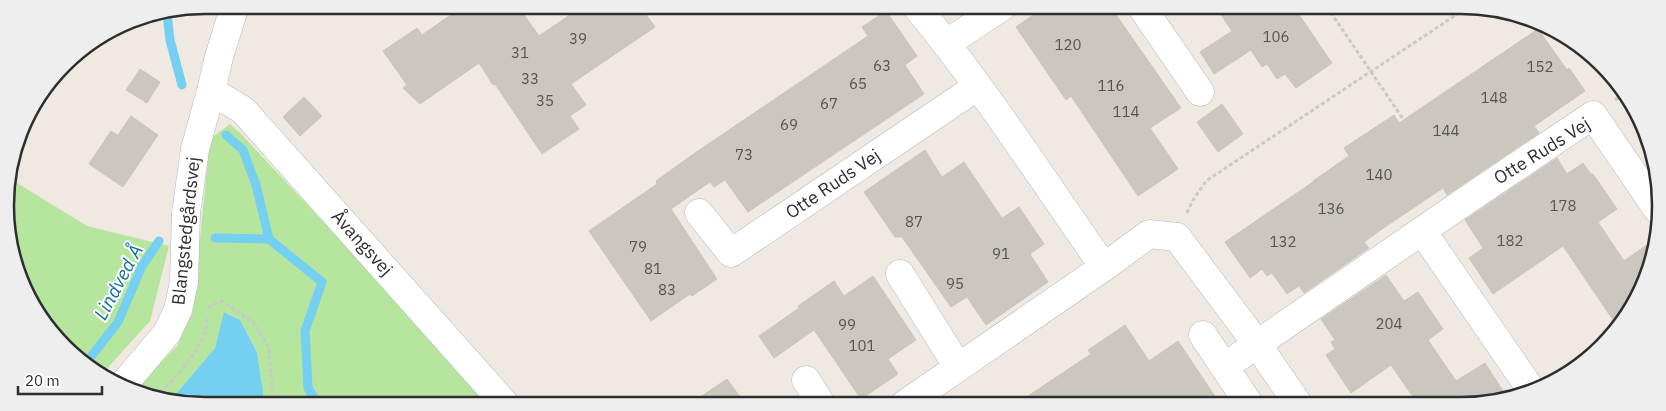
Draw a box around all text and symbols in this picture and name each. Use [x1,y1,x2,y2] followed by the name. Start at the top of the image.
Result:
[1262,27,1290,46] house number: 106
[569,29,587,48] house number: 39
[1054,35,1082,54] house number: 120
[511,43,529,62] house number: 31
[873,56,891,75] house number: 63
[1526,57,1554,76] house number: 152
[521,69,539,88] house number: 33
[849,74,867,93] house number: 65
[1097,76,1125,95] house number: 116
[1480,88,1508,107] house number: 148
[536,91,554,110] house number: 35
[820,94,838,113] house number: 67
[1112,102,1140,121] house number: 114
[1489,112,1594,189] street label: Otte Ruds Vej
[780,115,798,134] house number: 69
[1432,121,1460,140] house number: 144
[781,143,884,224] street label: Otte Ruds Vej
[735,145,753,164] house number: 73
[166,156,205,306] street label: Blangstedgårdsvej
[1365,165,1393,184] house number: 140
[1549,196,1577,215] house number: 178
[1317,199,1345,218] house number: 136
[327,204,399,280] street label: Åvangsvej
[905,212,923,231] house number: 87
[1496,231,1524,250] house number: 182
[1269,232,1297,251] house number: 132
[629,237,647,256] house number: 79
[88,240,148,324] water label: Lindved Å
[992,244,1010,263] house number: 91
[644,259,662,278] house number: 81
[946,274,964,293] house number: 95
[658,280,676,299] house number: 83
[1375,314,1403,333] house number: 204
[838,315,856,334] house number: 99
[848,336,876,355] house number: 101
[18,364,101,396] scale bar
[25,371,60,390] text: 20 m

